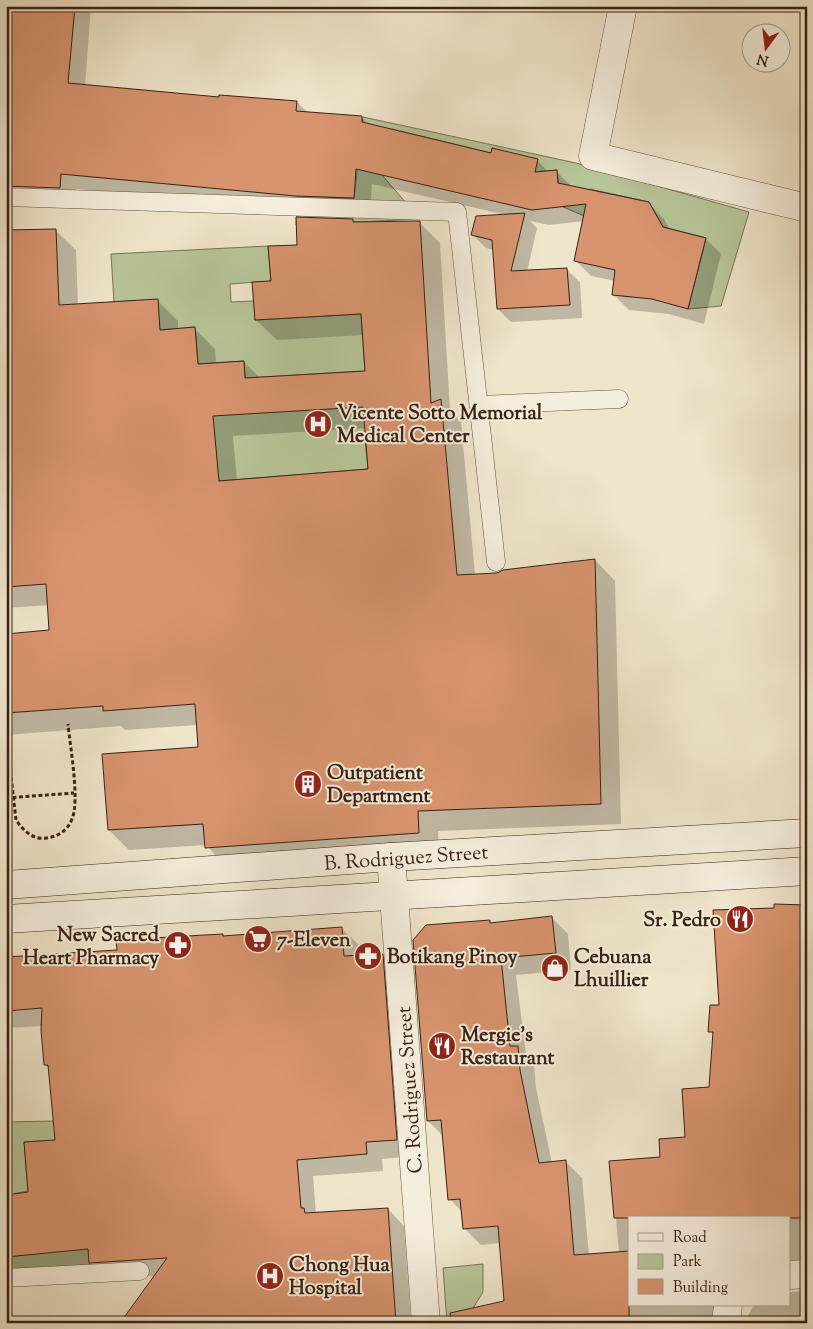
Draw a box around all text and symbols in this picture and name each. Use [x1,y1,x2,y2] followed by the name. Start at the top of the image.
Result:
[740,22,790,72] north arrow
[755,48,771,70] text: N
[337,400,543,452] place label: Vicente Sotto Memorial Medical Center
[303,409,333,439] hospital icon: Vicente Sotto Memorial Medical Center
[327,760,431,812] place label: Outpatient Department
[293,769,323,799] building icon: Outpatient Department
[323,839,489,880] street label: B. Rodriguez Street
[725,904,755,934] restaurant icon: Sr. Pedro
[643,907,721,936] place label: Sr. Pedro
[23,922,160,974] place label: New Sacred Heart Pharmacy
[243,924,273,954] supermarket icon: 7-Eleven
[277,927,351,956] place label: 7-Eleven
[163,930,193,960] pharmacy icon: New Sacred Heart Pharmacy
[353,941,383,971] pharmacy icon: Botikang Pinoy
[387,944,517,973] place label: Botikang Pinoy
[574,944,652,996] place label: Cebuana Lhuillier
[540,953,570,983] shop icon: Cebuana Lhuillier
[391,1005,432,1174] street label: C. Rodriguez Street
[461,1022,555,1074] place label: Mergie's Restaurant
[427,1031,457,1061] restaurant icon: Mergie's Restaurant
[628,1216,790,1306] legend
[673,1228,707,1249] text: Road
[289,1252,391,1304] place label: Chong Hua Hospital
[673,1252,702,1273] text: Park
[255,1261,285,1291] hospital icon: Chong Hua Hospital
[673,1278,728,1299] text: Building

